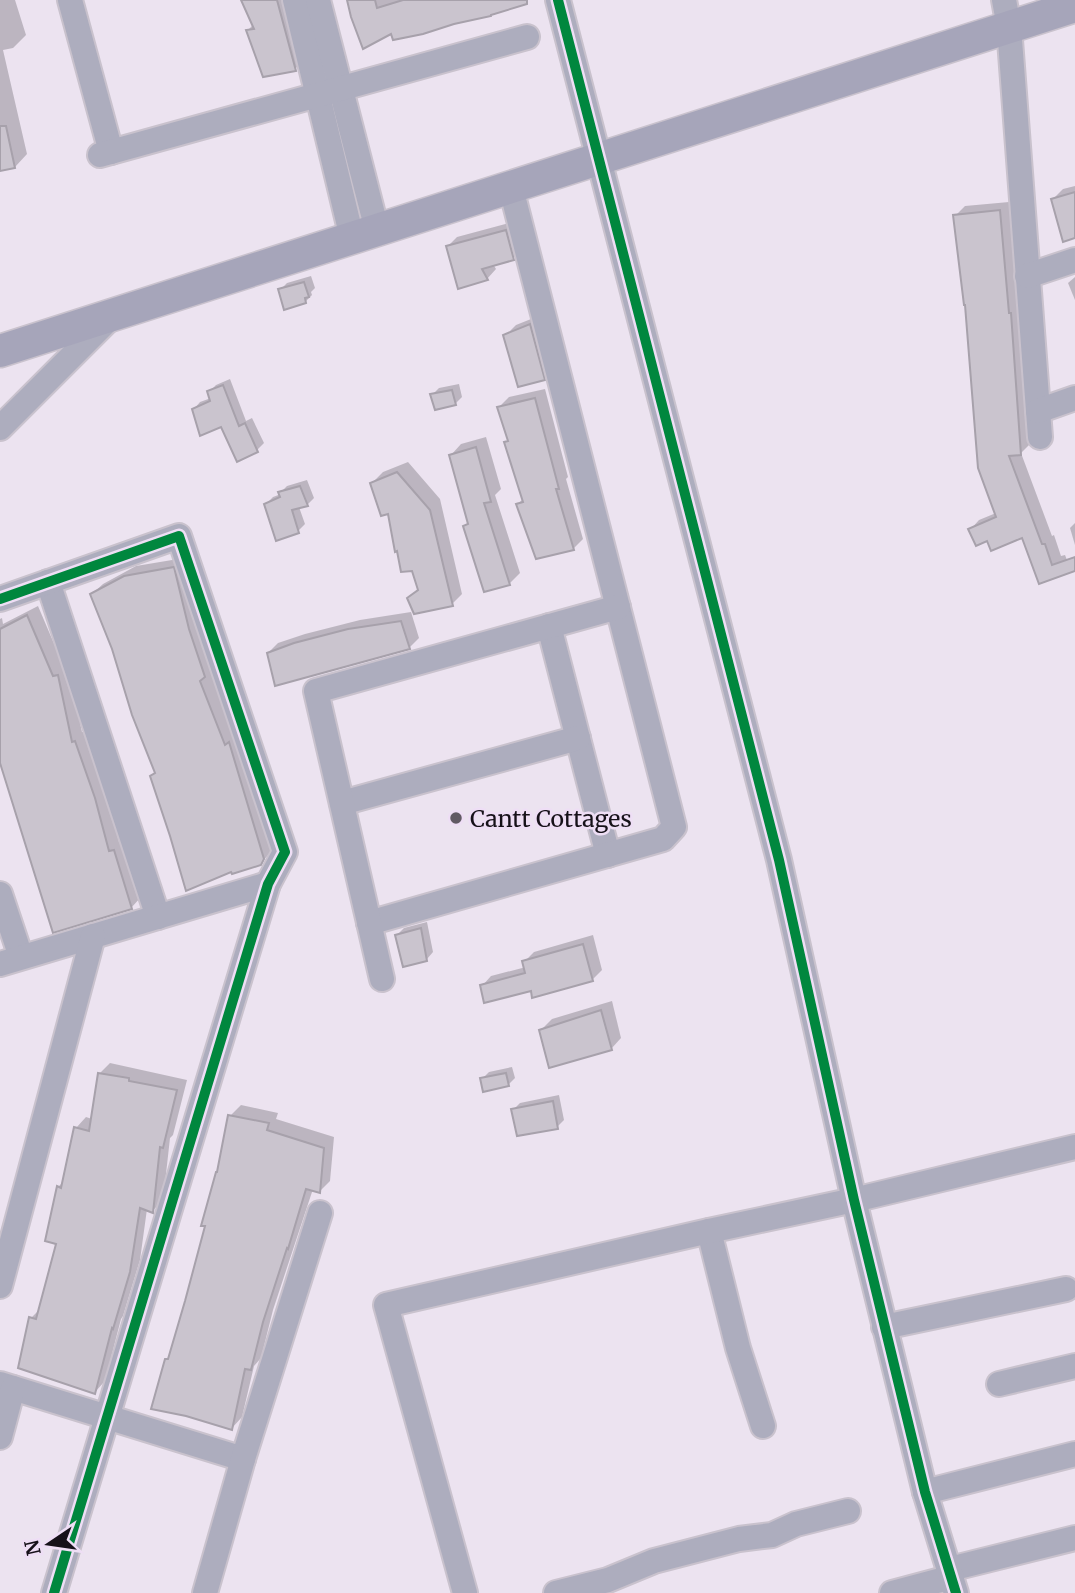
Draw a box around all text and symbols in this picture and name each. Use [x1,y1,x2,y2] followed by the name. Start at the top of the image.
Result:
[470,804,632,833] place label: Cantt Cottages
[448,810,464,826] marker: Cantt Cottages
[14,1509,84,1579] north arrow
[19,1538,46,1558] text: N

